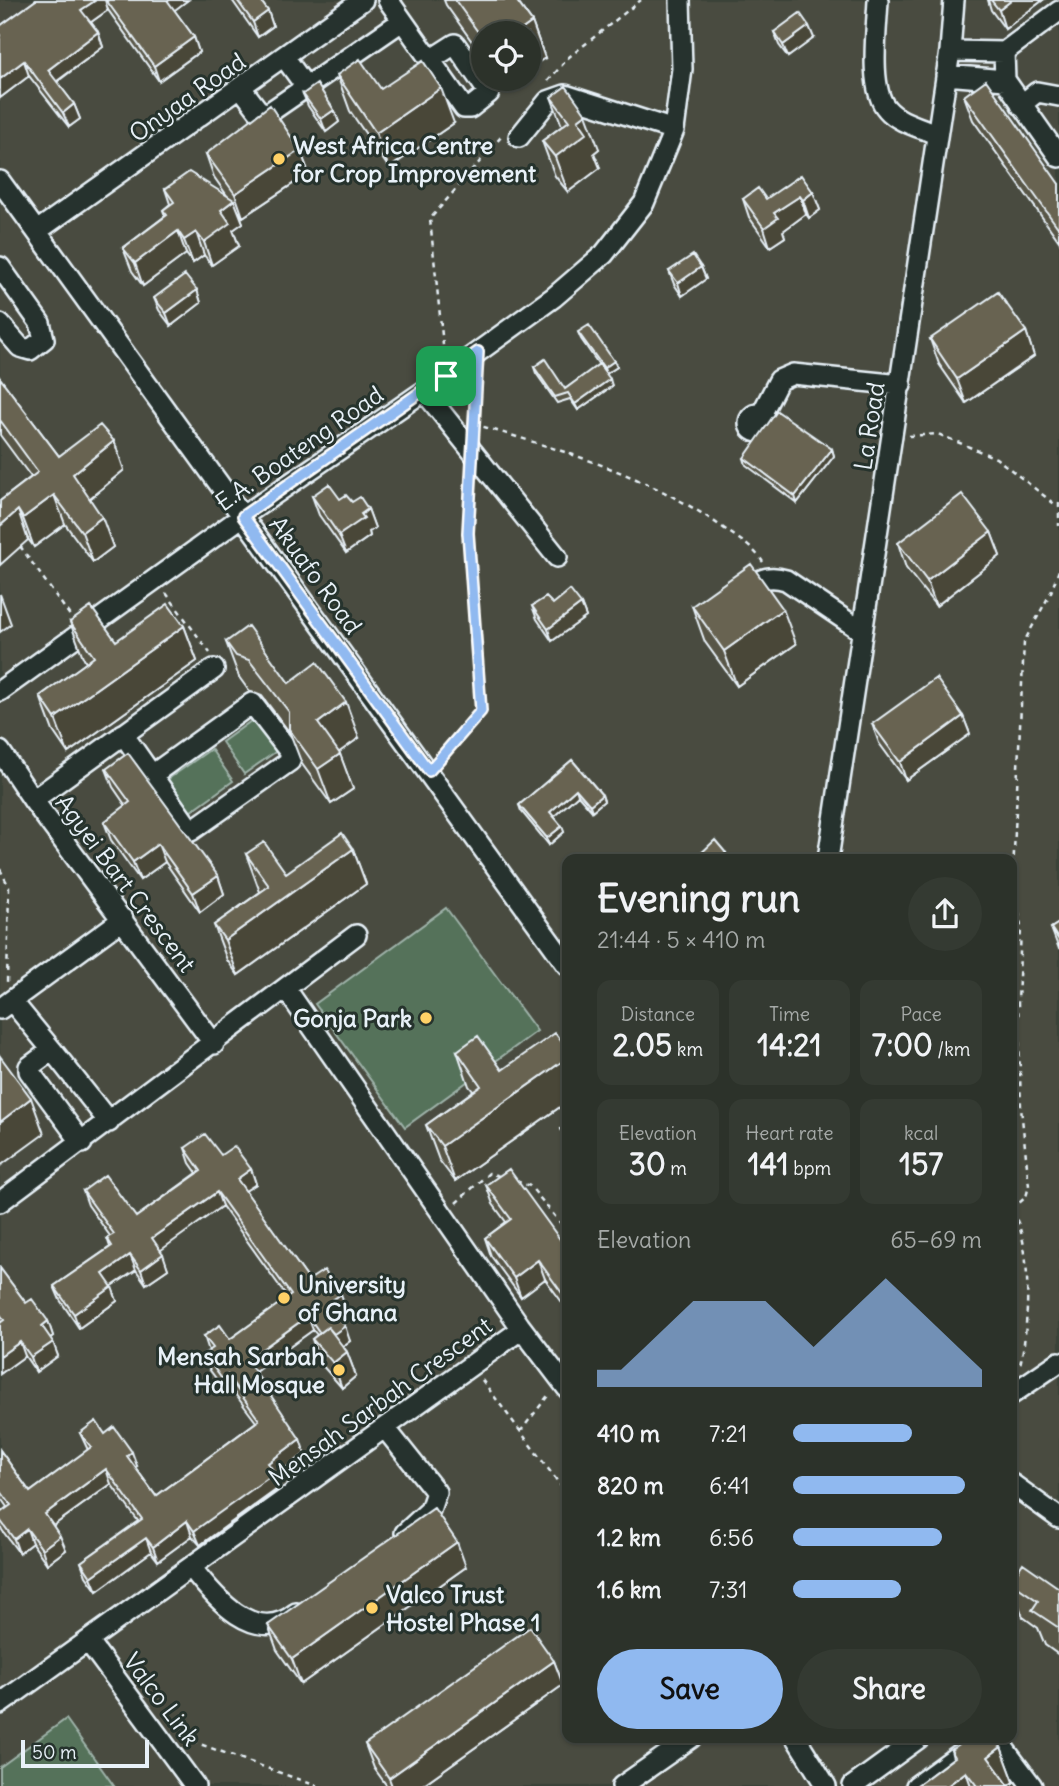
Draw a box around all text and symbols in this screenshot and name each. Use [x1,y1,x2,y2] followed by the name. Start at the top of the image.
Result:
[471,21,541,91] map controls
[471,21,541,91] button: locate
[123,46,251,148] street label: Onyaa Road
[293,130,537,188] place label: West Africa Centre for Crop Improvement
[271,151,287,167] marker: West Africa Centre for Crop Improvement
[416,346,476,406] pin
[427,357,465,395] icon: arrive
[209,379,389,517] street label: E.A. Boateng Road
[847,380,891,472] street label: La Road
[263,510,369,640] street label: Akuafo Road
[49,788,203,978] street label: Agyei Bart Crescent
[597,875,800,922] text: Evening run
[908,877,982,951] button: share
[597,925,765,954] text: 21:44 · 5 × 410 m
[621,1002,695,1026] text: Distance
[769,1002,810,1026] text: Time
[901,1002,942,1026] text: Pace
[293,1003,412,1033] place label: Gonja Park
[418,1010,434,1026] marker: Gonja Park
[613,1026,672,1064] text: 2.05
[757,1026,822,1064] text: 14:21
[872,1026,933,1064] text: 7:00
[672,1037,703,1061] text: km
[933,1037,971,1061] text: /km
[619,1121,697,1145] text: Elevation
[745,1121,834,1145] text: Heart rate
[904,1121,938,1145] text: kcal
[629,1145,666,1183] text: 30
[748,1145,789,1183] text: 141
[899,1145,943,1183] text: 157
[666,1156,687,1180] text: m
[789,1156,831,1180] text: bpm
[597,1225,691,1254] text: Elevation
[890,1225,982,1254] text: 65–69 m
[298,1269,406,1327] place label: University of Ghana
[276,1290,292,1306] marker: University of Ghana
[262,1310,498,1492] street label: Mensah Sarbah Crescent
[157,1341,325,1399] place label: Mensah Sarbah Hall Mosque
[331,1362,347,1378] marker: Mensah Sarbah Hall Mosque
[597,1419,660,1448] text: 410 m
[709,1419,747,1448] text: 7:21
[597,1471,664,1500] text: 820 m
[709,1471,750,1500] text: 6:41
[597,1523,661,1552] text: 1.2 km
[709,1523,754,1552] text: 6:56
[597,1575,662,1604] text: 1.6 km
[709,1575,747,1604] text: 7:31
[386,1579,541,1637] place label: Valco Trust Hostel Phase 1
[364,1600,380,1616] marker: Valco Trust Hostel Phase 1
[117,1646,207,1752] street label: Valco Link
[597,1649,783,1729] button: Save
[797,1649,982,1729] button: Share
[21,1737,149,1769] scale bar
[32,1740,77,1764] text: 50 m

